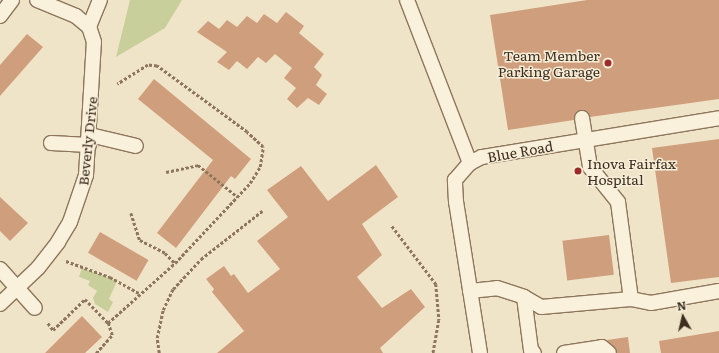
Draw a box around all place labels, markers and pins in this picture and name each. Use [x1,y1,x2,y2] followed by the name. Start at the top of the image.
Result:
[498,47,600,80] place label: Team Member Parking Garage
[603,58,613,68] marker: Team Member Parking Garage
[587,155,676,188] place label: Inova Fairfax Hospital
[572,165,584,177] marker: Inova Fairfax Hospital

